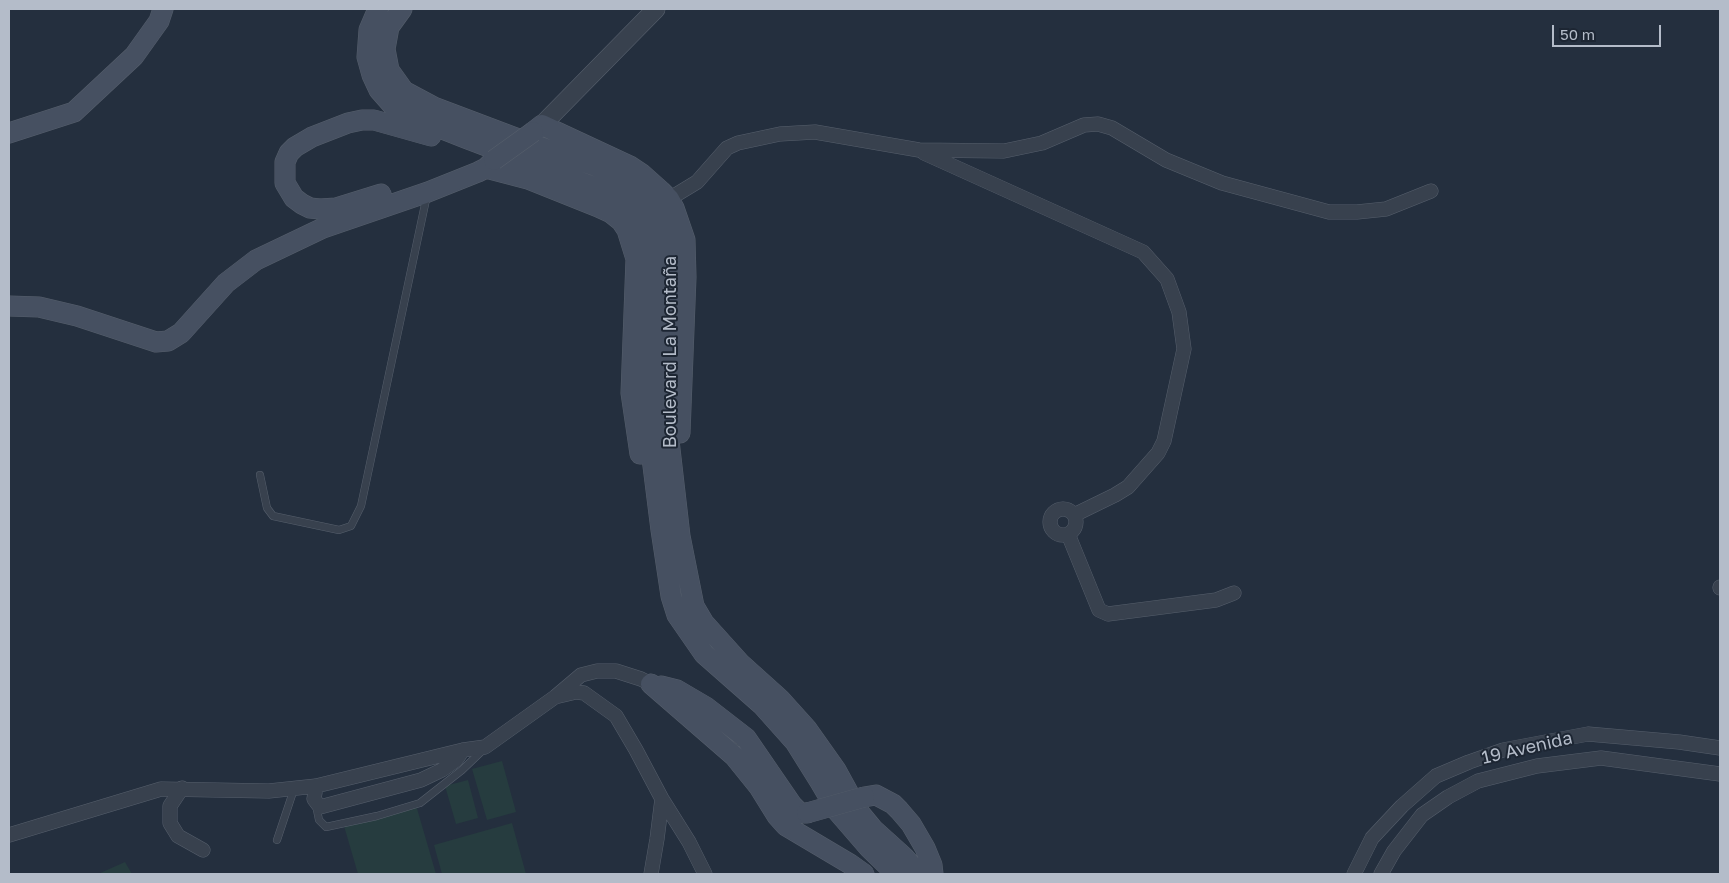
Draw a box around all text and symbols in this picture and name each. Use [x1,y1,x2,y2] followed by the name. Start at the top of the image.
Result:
[1554,15,1663,47] scale bar
[1560,25,1595,43] text: 50 m
[659,256,681,448] street label: Boulevard La Montaña
[1480,727,1574,769] street label: 19 Avenida

